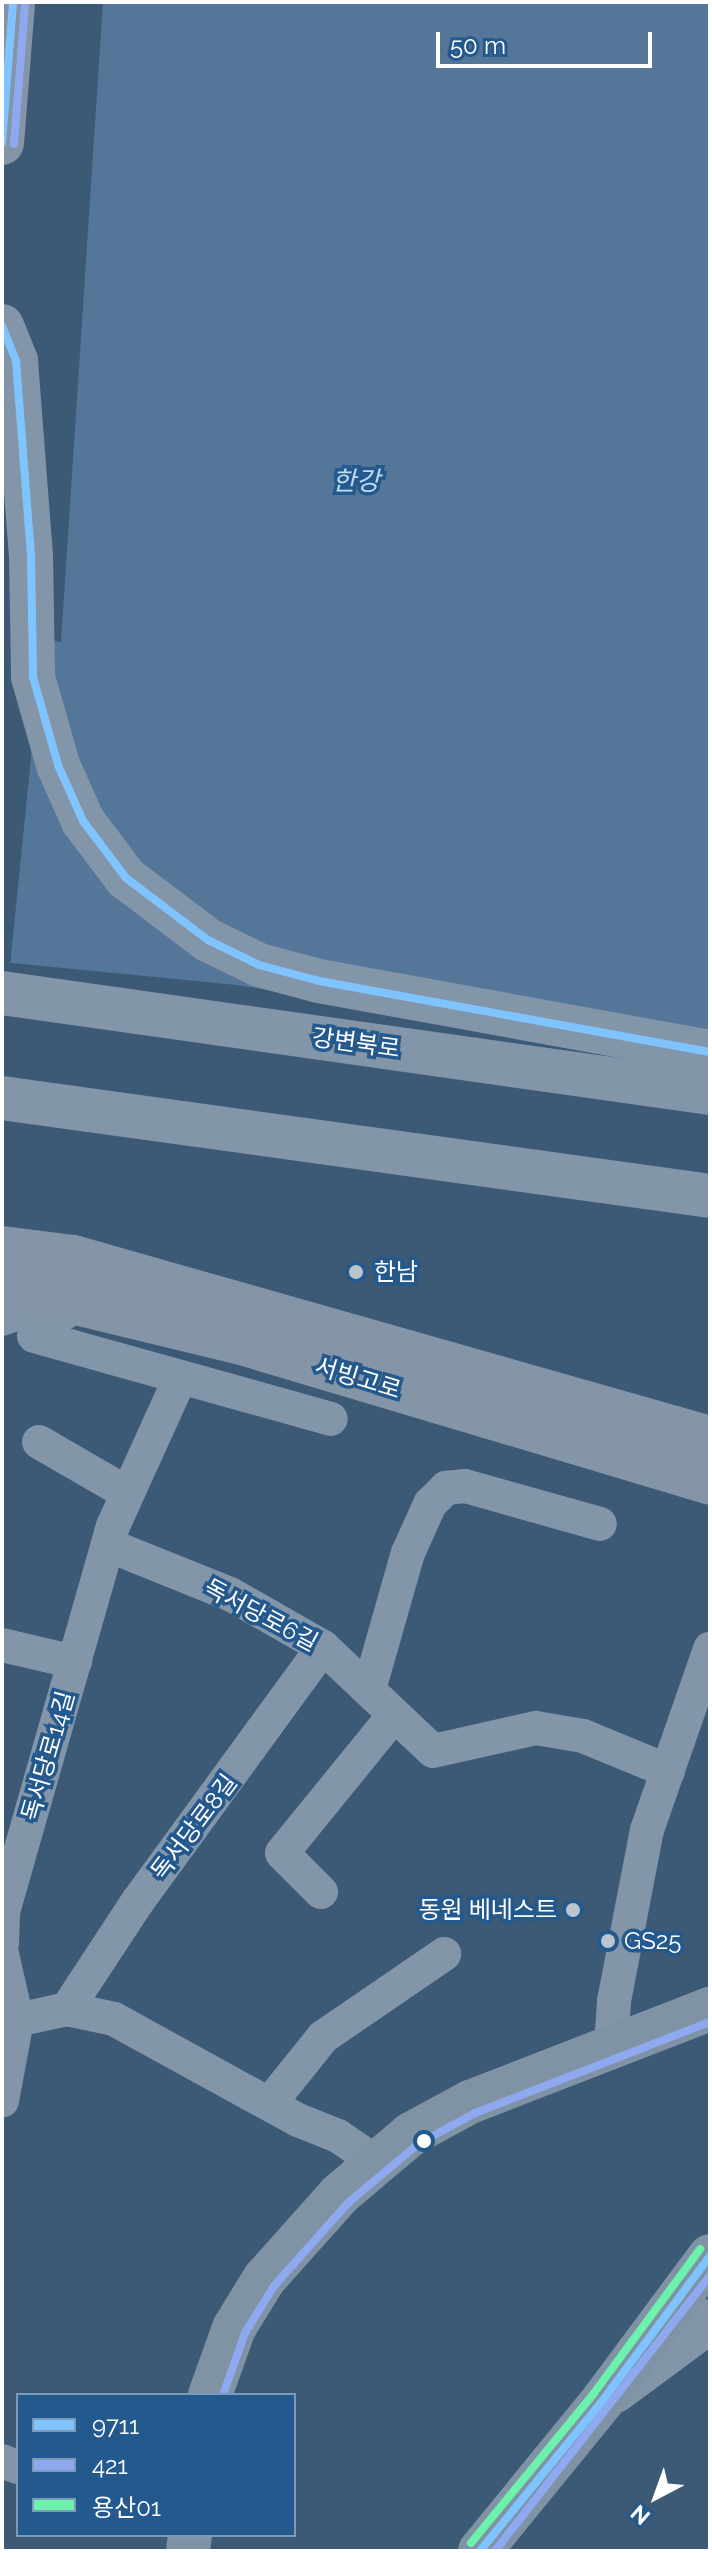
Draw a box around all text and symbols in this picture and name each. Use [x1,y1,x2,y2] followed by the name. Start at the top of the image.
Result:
[440,16,656,66] scale bar
[450,31,506,60] text: 50 m
[332,466,380,498] water label: 한강
[310,1023,402,1063] street label: 강변북로
[374,1258,418,1286] place label: 한남
[345,1261,367,1283] marker: 한남
[312,1351,404,1405] street label: 서빙고로
[199,1573,323,1657] street label: 독서당로6길
[16,1688,80,1824] street label: 독서당로14길
[145,1769,243,1885] street label: 독서당로8길
[418,1896,557,1924] place label: 동원 베네스트
[564,1901,582,1919] marker: 동원 베네스트
[624,1927,681,1955] place label: GS25
[599,1932,617,1950] marker: GS25
[416,2133,432,2149] unlabelled marker
[16,2393,296,2537] legend
[92,2411,139,2440] text: 9711
[92,2451,128,2480] text: 421
[616,2457,696,2537] north arrow
[92,2493,161,2522] text: 용산01
[625,2500,655,2530] text: N

